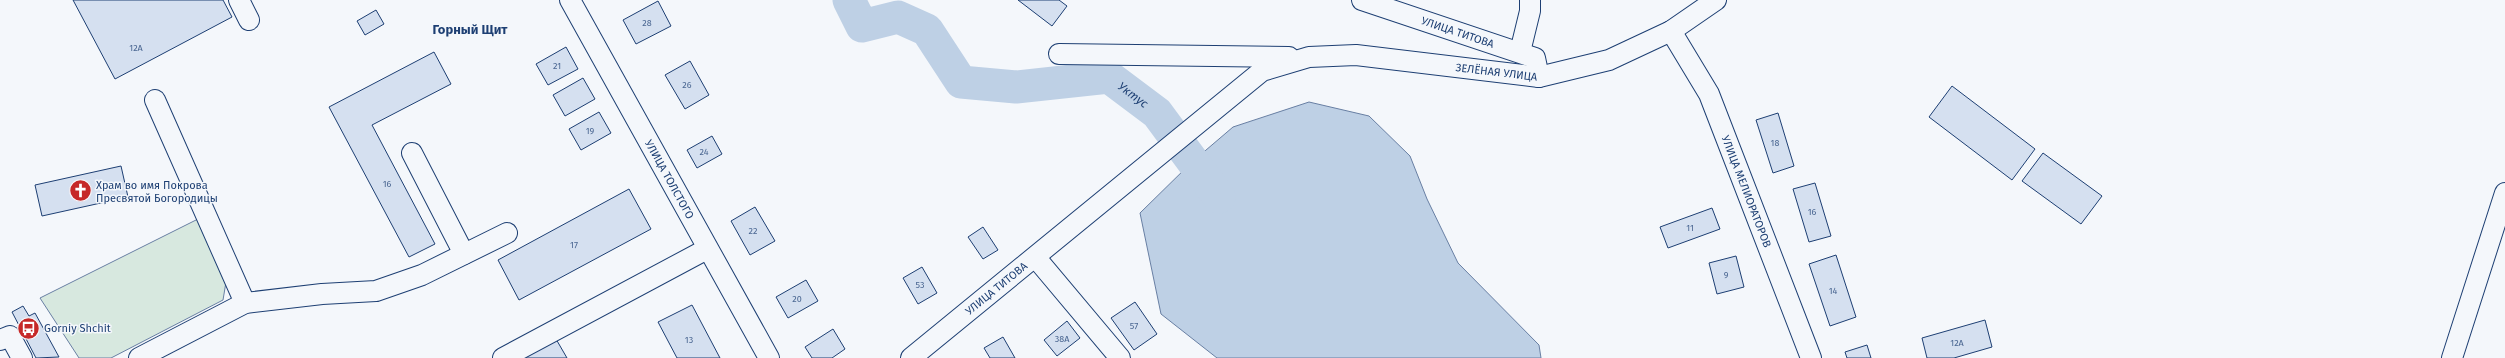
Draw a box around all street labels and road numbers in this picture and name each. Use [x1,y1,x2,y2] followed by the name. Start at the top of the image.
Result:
[1419,14,1496,51] street label: УЛИЦА ТИТОВА
[1455,61,1539,84] street label: ЗЕЛЁНАЯ УЛИЦА
[1719,134,1774,250] street label: УЛИЦА МЕЛИОРАТОРОВ
[642,138,696,221] street label: УЛИЦА ТОЛСТОГО
[963,259,1031,318] street label: УЛИЦА ТИТОВА

